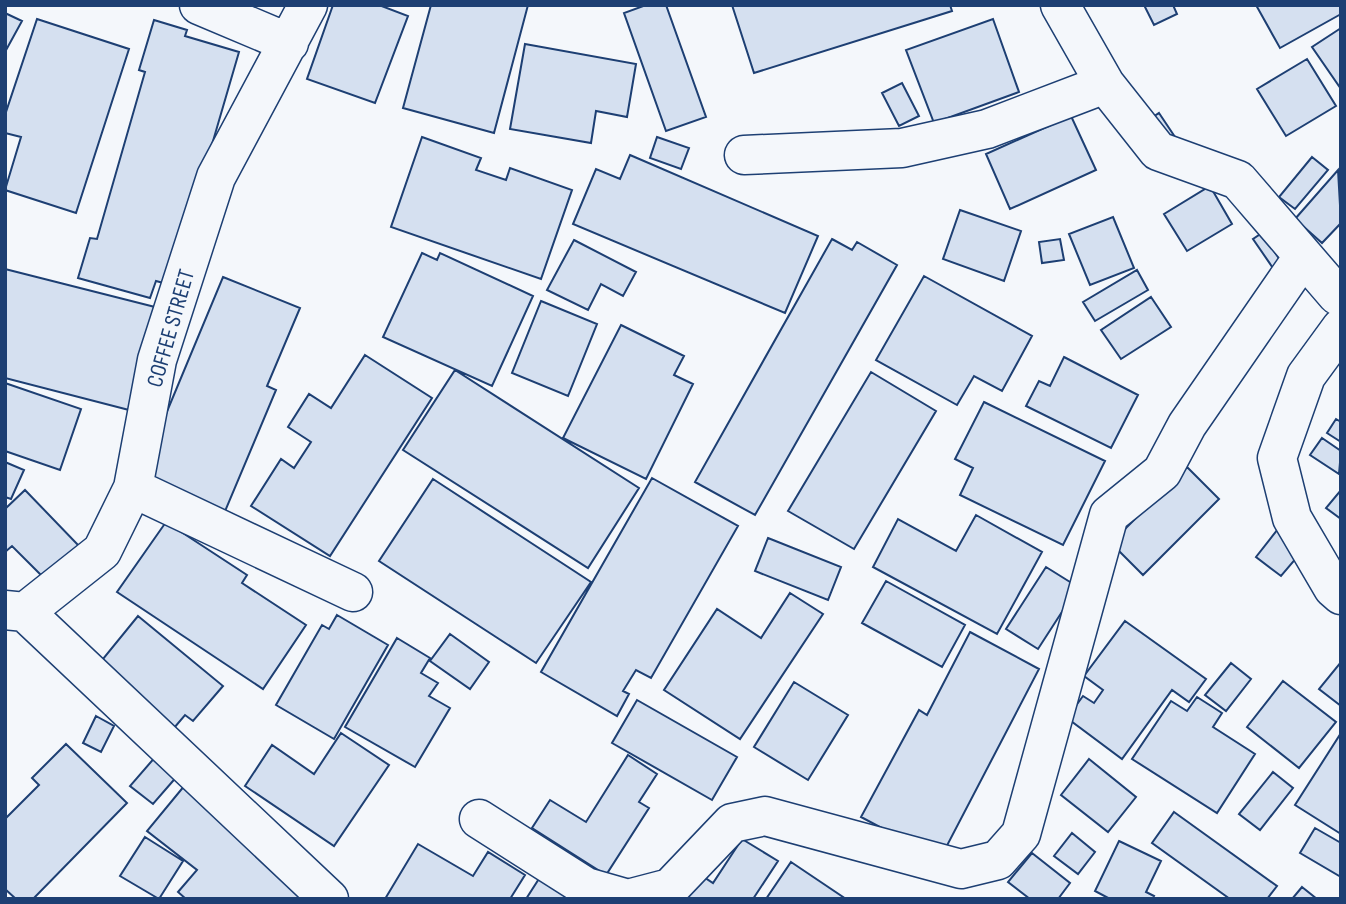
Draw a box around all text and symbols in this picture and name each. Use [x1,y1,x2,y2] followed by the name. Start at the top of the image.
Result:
[141,266,201,390] street label: COFFEE STREET

